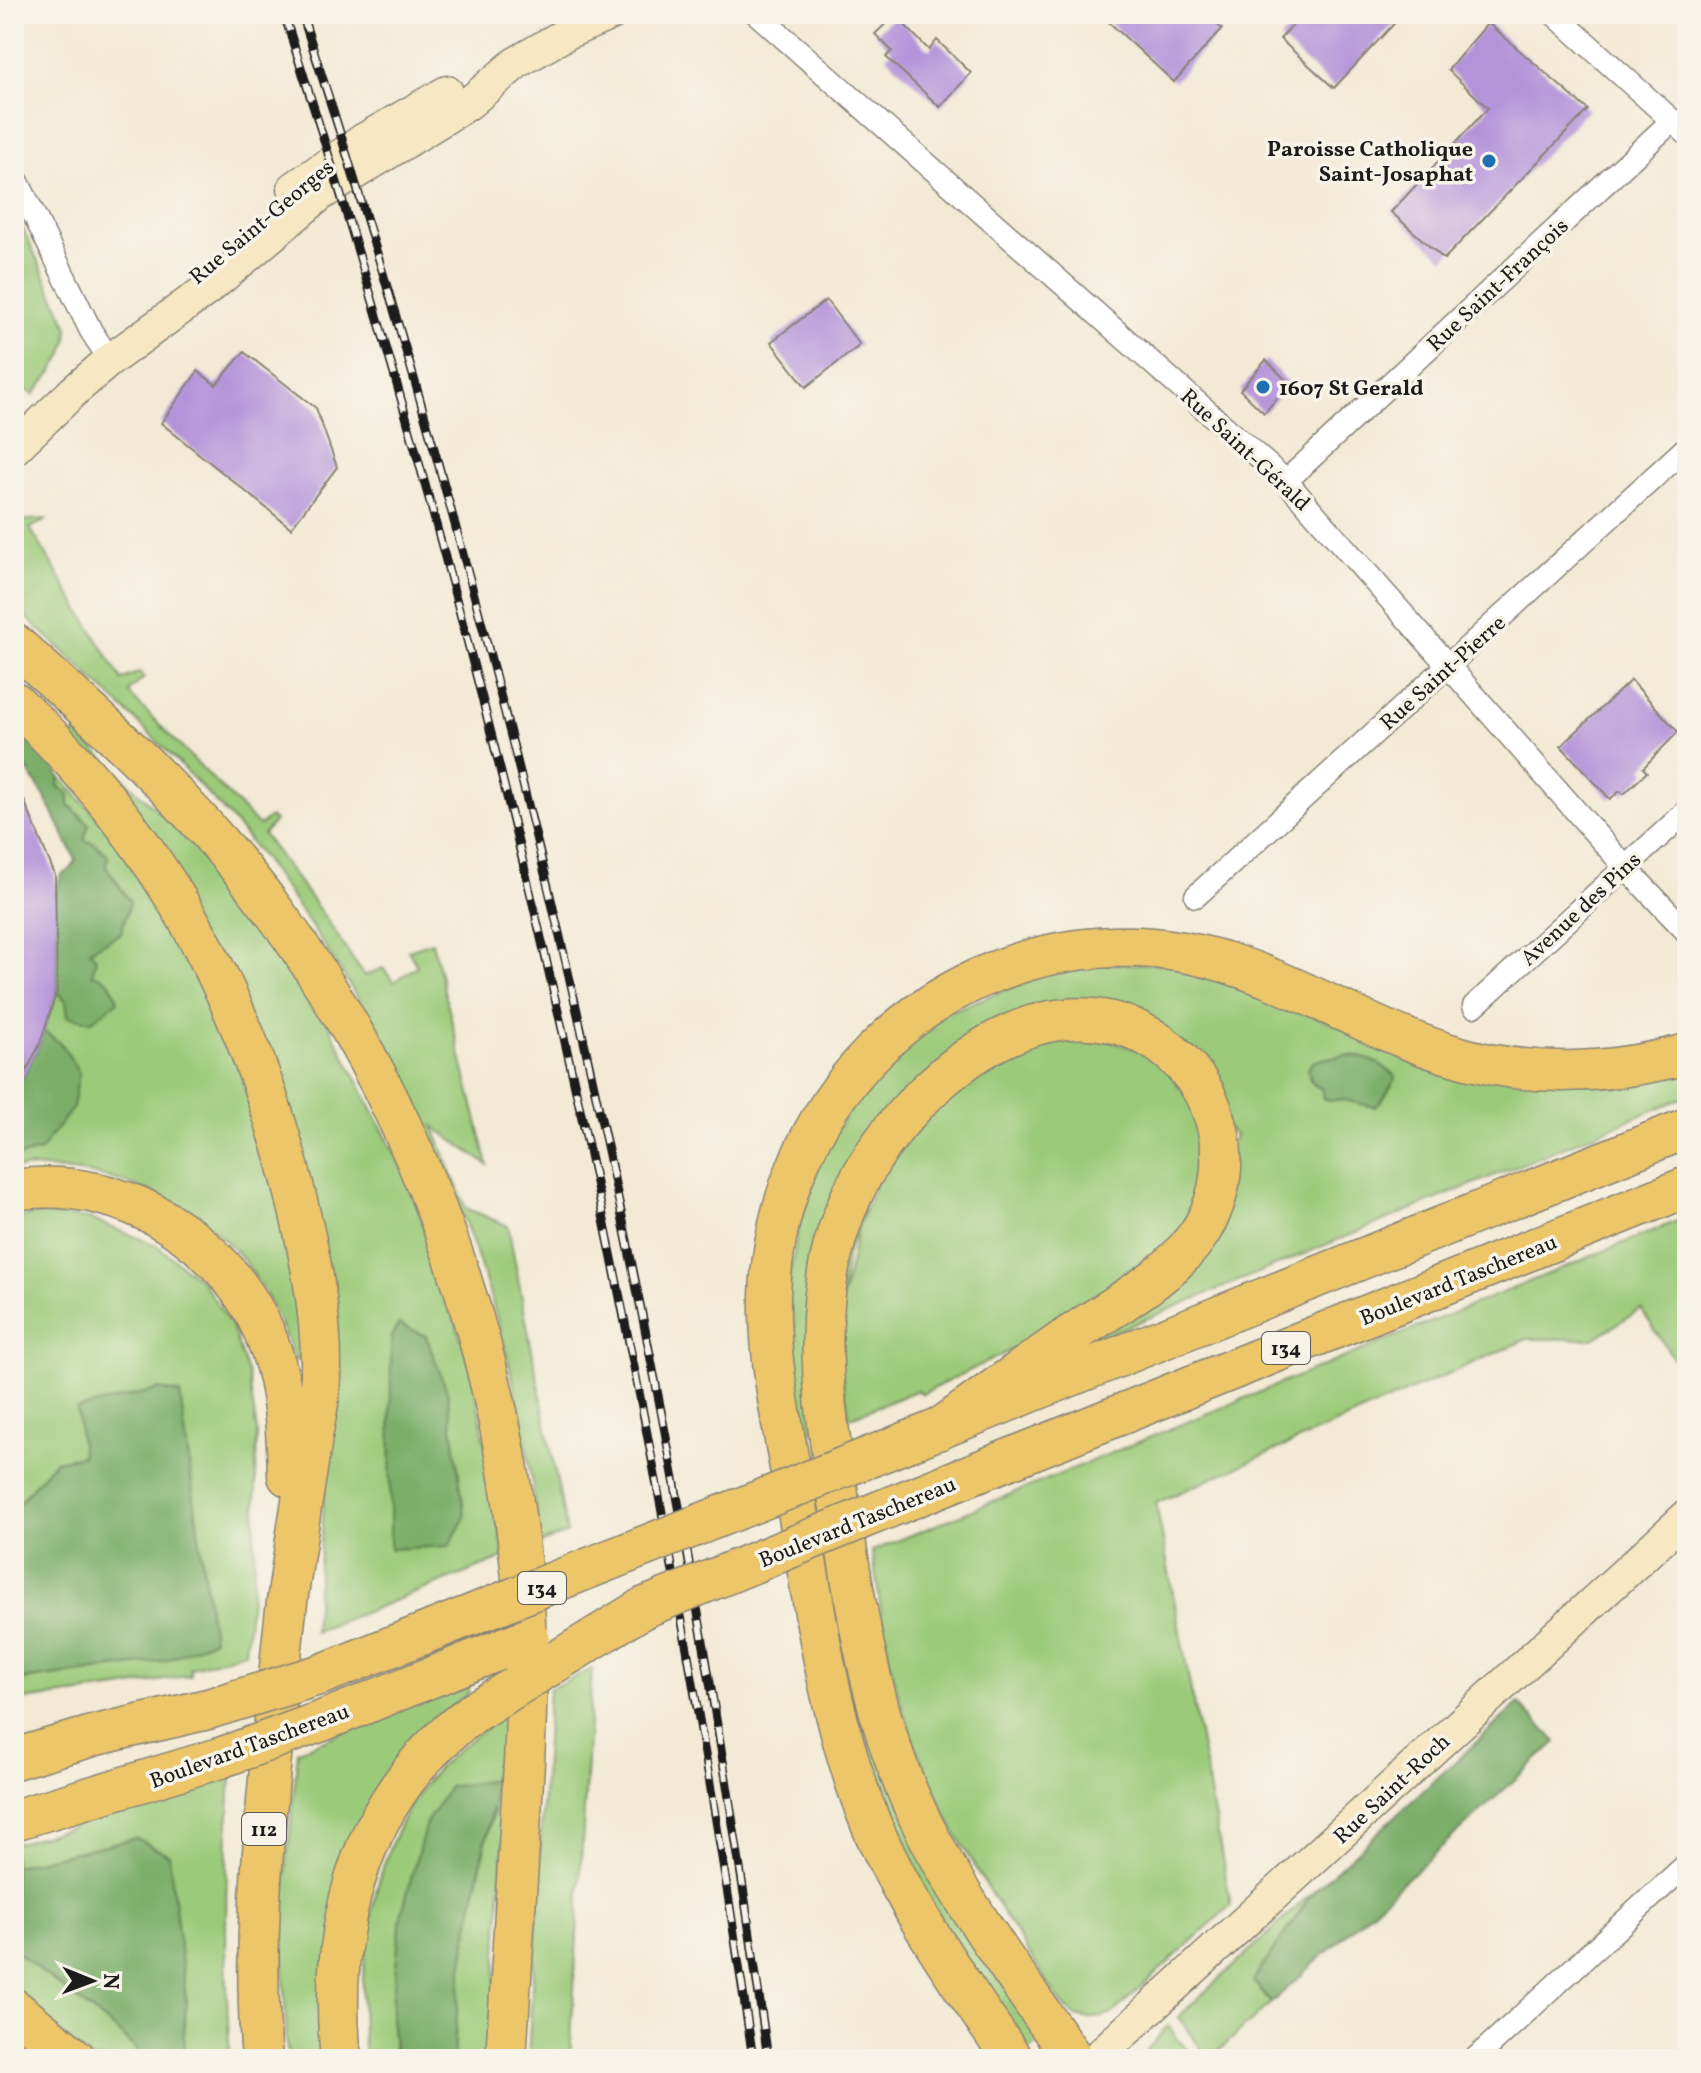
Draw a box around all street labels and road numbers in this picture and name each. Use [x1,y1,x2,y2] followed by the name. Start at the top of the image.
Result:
[183,153,342,293] street label: Rue Saint-Georges
[1421,212,1576,360] street label: Rue Saint-François
[1172,382,1316,519] street label: Rue Saint-Gérald
[1374,609,1513,739] street label: Rue Saint-Pierre
[1514,846,1649,974] street label: Avenue des Pins
[1356,1228,1562,1335] street label: Boulevard Taschereau
[1262,1332,1310,1364] road number: 134
[755,1470,961,1577] street label: Boulevard Taschereau
[518,1572,566,1604] road number: 134
[146,1697,354,1798] street label: Boulevard Taschereau
[1327,1727,1458,1852] street label: Rue Saint-Roch
[242,1813,286,1845] road number: 112

